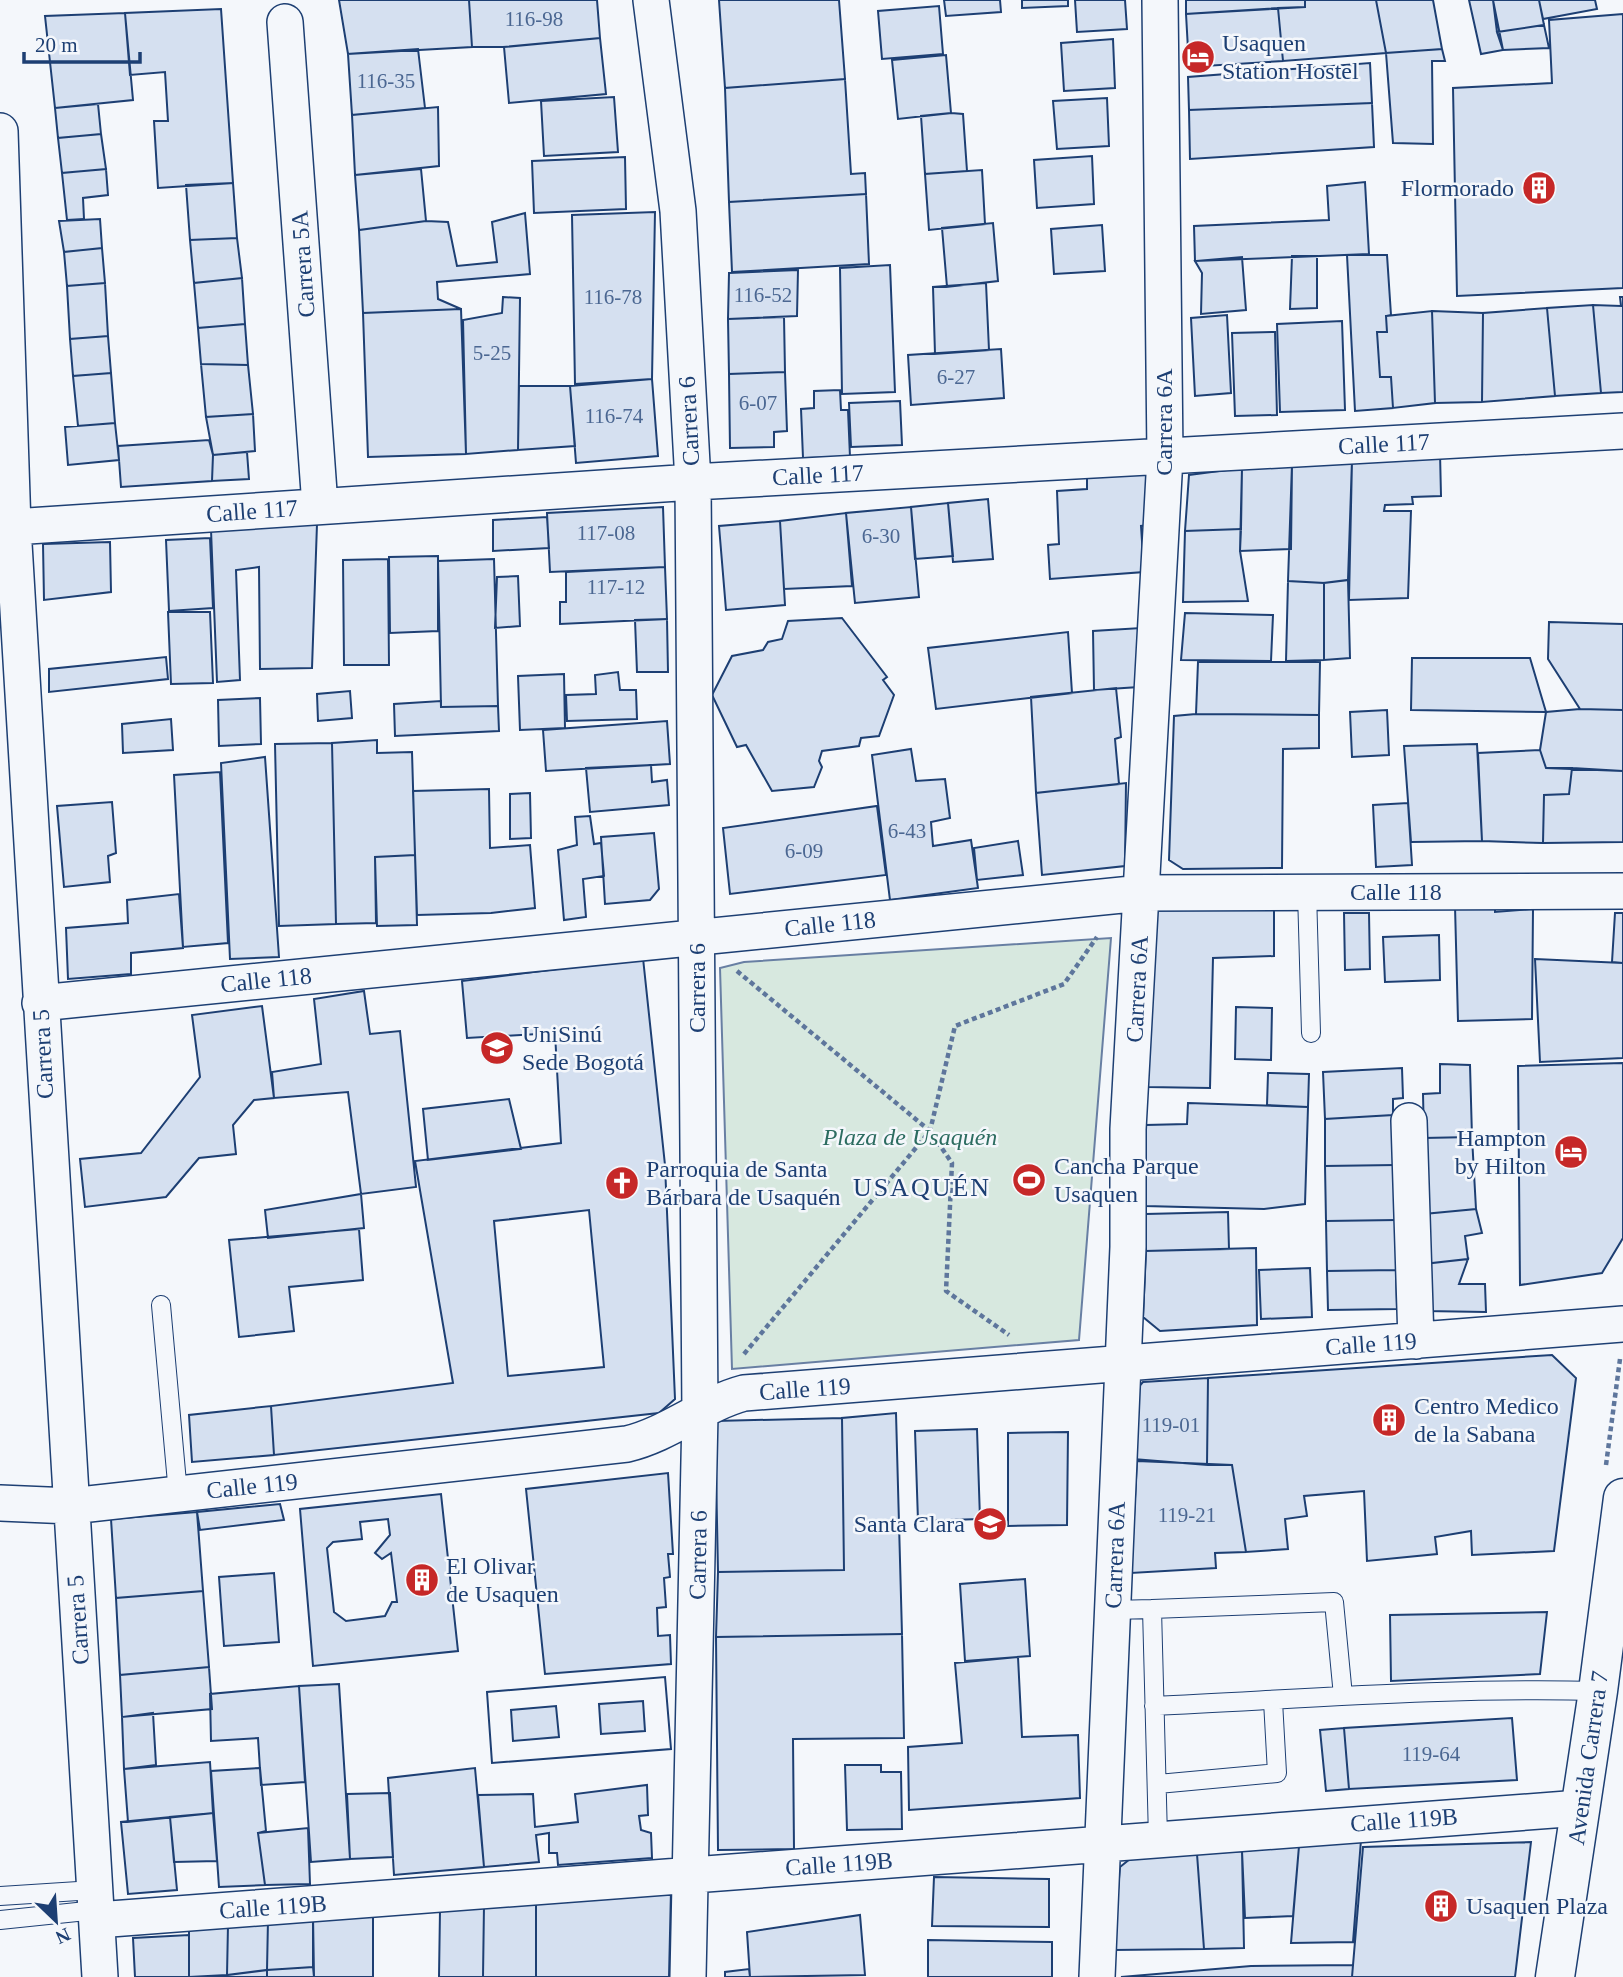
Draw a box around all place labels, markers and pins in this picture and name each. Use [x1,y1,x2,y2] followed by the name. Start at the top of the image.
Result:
[1222,30,1359,84] place label: Usaquen Station Hostel
[1179,38,1217,76] hotel icon: Usaquen Station Hostel
[1520,169,1558,207] building icon: Flormorado
[1401,175,1514,201] place label: Flormorado
[522,1021,644,1075] place label: UniSinú Sede Bogotá
[478,1029,516,1067] school or university icon: UniSinú Sede Bogotá
[1455,1125,1546,1179] place label: Hampton by Hilton
[1552,1133,1590,1171] hotel icon: Hampton by Hilton
[1054,1153,1199,1207] place label: Cancha Parque Usaquen
[646,1156,841,1210] place label: Parroquia de Santa Bárbara de Usaquén
[1010,1161,1048,1199] sports icon: Cancha Parque Usaquen
[603,1164,641,1202] church icon: Parroquia de Santa Bárbara de Usaquén
[1414,1393,1559,1447] place label: Centro Medico de la Sabana
[1370,1401,1408,1439] building icon: Centro Medico de la Sabana
[971,1505,1009,1543] school or university icon: Santa Clara
[854,1511,965,1537] place label: Santa Clara
[446,1553,559,1607] place label: El Olivar de Usaquen
[403,1561,441,1599] building icon: El Olivar de Usaquen
[1422,1887,1460,1925] building icon: Usaquen Plaza
[1466,1893,1608,1919] place label: Usaquen Plaza

